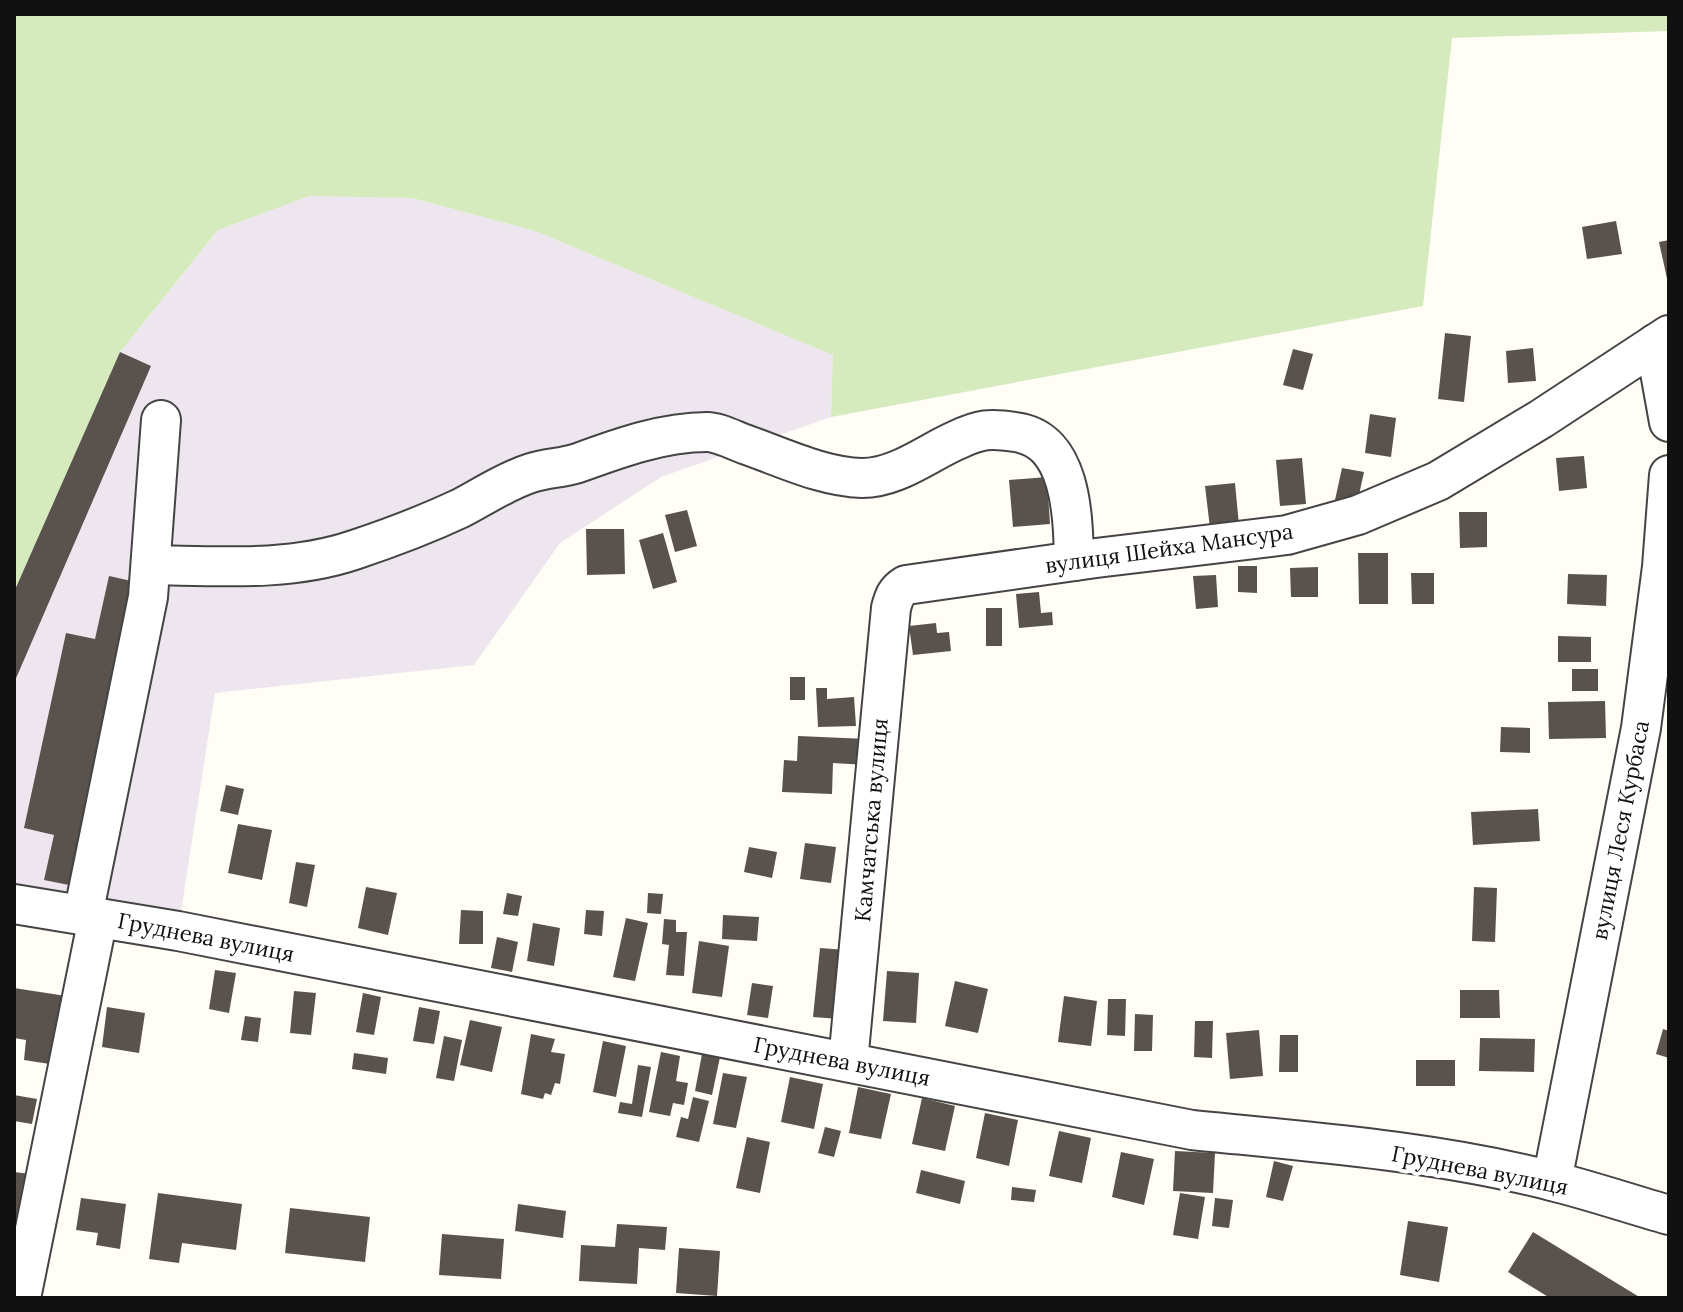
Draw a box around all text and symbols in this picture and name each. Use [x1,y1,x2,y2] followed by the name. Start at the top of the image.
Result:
[1043,517,1295,579] street label: вулиця Шейха Мансура
[848,717,894,923] street label: Камчатська вулиця
[1585,718,1655,942] street label: вулиця Леся Курбаса
[115,906,297,968] street label: Груднева вулиця
[751,1030,933,1092] street label: Груднева вулиця
[1389,1139,1571,1201] street label: Груднева вулиця

